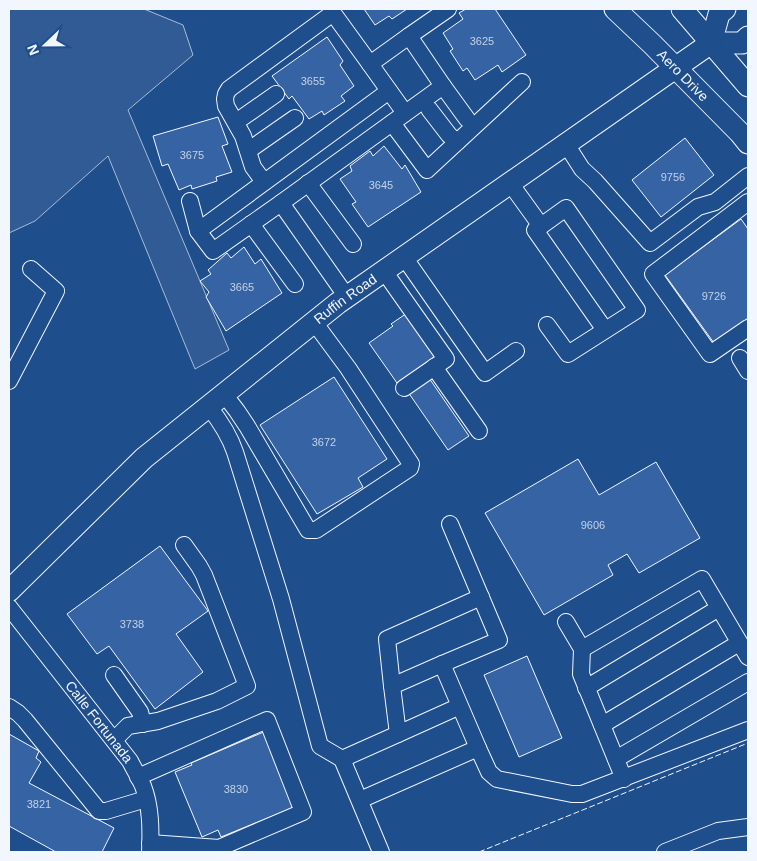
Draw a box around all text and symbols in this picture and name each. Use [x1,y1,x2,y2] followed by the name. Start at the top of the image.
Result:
[20,20,70,70] north arrow
[470,35,494,47] house number: 3625
[24,42,42,58] text: N
[654,46,712,105] street label: Aero Drive
[301,75,325,87] house number: 3655
[180,149,204,161] house number: 3675
[661,171,685,183] house number: 9756
[369,179,393,191] house number: 3645
[311,271,380,327] street label: Ruffin Road
[230,281,254,293] house number: 3665
[702,290,726,302] house number: 9726
[312,436,336,448] house number: 3672
[581,519,605,531] house number: 9606
[120,618,144,630] house number: 3738
[62,678,136,766] street label: Calle Fortunada
[224,783,248,795] house number: 3830
[27,798,51,810] house number: 3821

